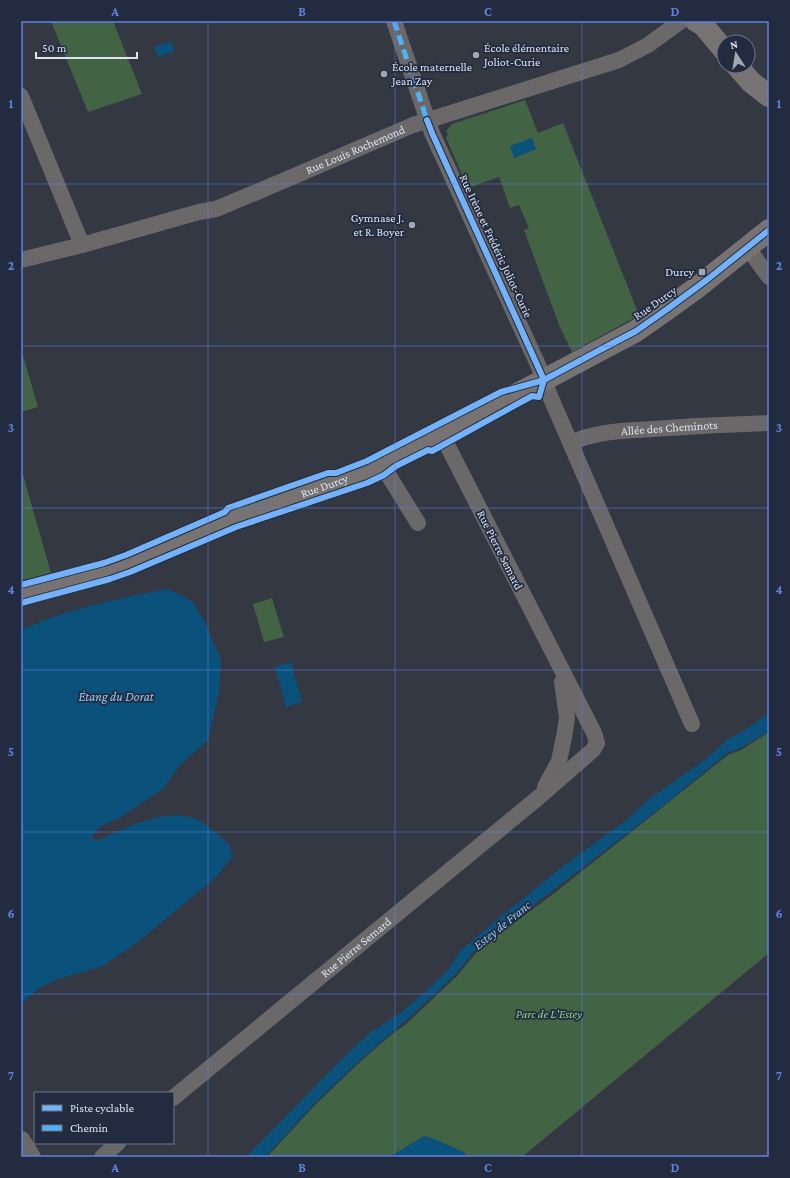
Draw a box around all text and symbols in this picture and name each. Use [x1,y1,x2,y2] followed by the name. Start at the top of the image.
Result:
[110,4,119,19] text: A
[298,4,306,19] text: B
[484,4,492,19] text: C
[671,4,680,19] text: D
[36,34,137,60] scale bar
[716,34,756,74] north arrow
[729,37,739,51] text: N
[42,41,67,55] text: 50 m
[483,41,569,69] place label: École élémentaire Joliot-Curie
[471,50,481,60] marker: École élémentaire Joliot-Curie
[391,60,472,88] place label: École maternelle Jean Zay
[379,69,389,79] marker: École maternelle Jean Zay
[9,96,14,111] text: 1
[777,96,782,111] text: 1
[304,122,408,177] street label: Rue Louis Rochemond
[457,172,535,320] street label: Rue Irène et Frédéric Joliot-Curie
[351,211,405,239] place label: Gymnase J. et R. Boyer
[407,220,417,230] marker: Gymnase J. et R. Boyer
[8,258,15,273] text: 2
[776,258,783,273] text: 2
[665,265,694,279] place label: Durcy
[697,267,707,277] marker: Durcy
[631,283,680,323] street label: Rue Durcy
[620,418,718,438] street label: Allée des Cheminots
[8,420,14,435] text: 3
[776,420,782,435] text: 3
[299,471,351,501] street label: Rue Durcy
[474,508,526,593] street label: Rue Pierre Semard
[7,582,15,597] text: 4
[775,582,783,597] text: 4
[78,689,154,704] water label: Étang du Dorat
[8,744,14,759] text: 5
[776,744,782,759] text: 5
[470,897,534,953] water label: Estey de Franc
[7,906,15,921] text: 6
[775,906,783,921] text: 6
[318,914,395,981] street label: Rue Pierre Semard
[516,1007,582,1021] park label: Parc de L'Estey
[8,1068,14,1083] text: 7
[776,1068,782,1083] text: 7
[34,1092,174,1144] legend
[70,1101,134,1115] text: Piste cyclable
[70,1121,109,1135] text: Chemin
[110,1160,119,1175] text: A
[298,1160,306,1175] text: B
[484,1160,492,1175] text: C
[671,1160,680,1175] text: D

